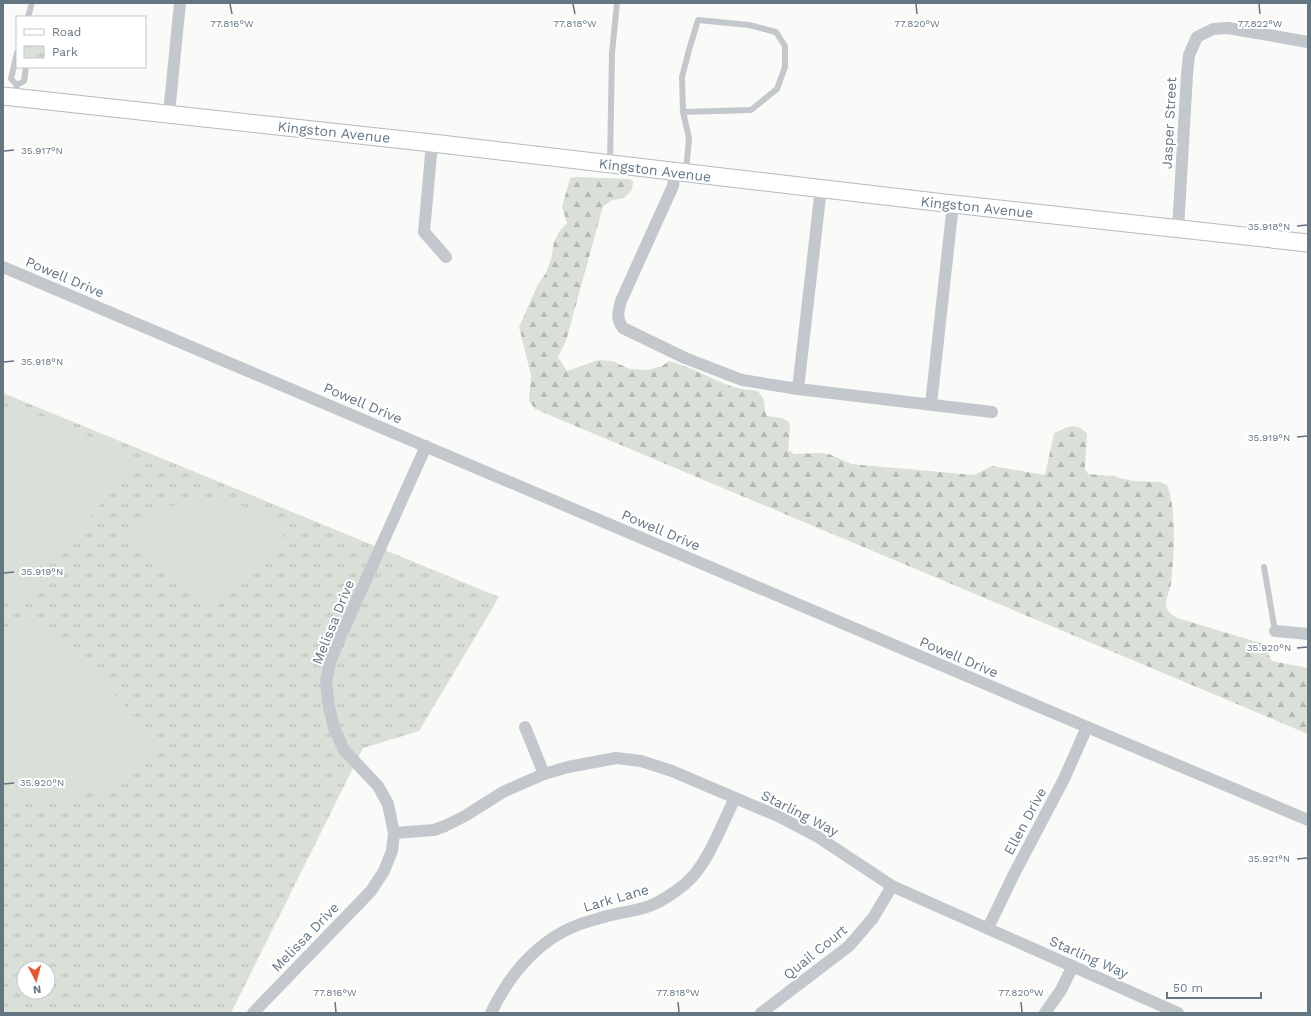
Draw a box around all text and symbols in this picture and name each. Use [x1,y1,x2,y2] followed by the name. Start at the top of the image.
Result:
[16,16,146,68] legend
[210,18,254,29] text: 77.816°W
[553,18,597,29] text: 77.818°W
[894,18,940,29] text: 77.820°W
[1238,18,1283,29] text: 77.822°W
[52,25,81,39] text: Road
[52,45,78,59] text: Park
[1159,76,1179,169] street label: Jasper Street
[277,118,391,146] street label: Kingston Avenue
[21,145,63,156] text: 35.917°N
[598,155,712,185] street label: Kingston Avenue
[920,193,1034,221] street label: Kingston Avenue
[1248,221,1290,232] text: 35.918°N
[23,253,107,301] street label: Powell Drive
[21,356,63,367] text: 35.918°N
[321,379,405,427] street label: Powell Drive
[1248,432,1290,443] text: 35.919°N
[619,506,703,554] street label: Powell Drive
[21,566,63,577] text: 35.919°N
[309,577,357,667] street label: Melissa Drive
[917,633,1001,681] street label: Powell Drive
[1247,642,1291,653] text: 35.920°N
[20,777,64,788] text: 35.920°N
[1001,785,1049,857] street label: Ellen Drive
[759,787,842,840] street label: Starling Way
[1248,853,1290,864] text: 35.921°N
[581,881,651,915] street label: Lark Lane
[268,899,342,975] street label: Melissa Drive
[780,921,850,982] street label: Quail Court
[1047,932,1132,982] street label: Starling Way
[16,960,56,1000] north arrow
[1167,974,1261,1000] scale bar
[1173,981,1203,995] text: 50 m
[32,983,42,996] text: N
[313,987,357,998] text: 77.816°W
[656,987,700,998] text: 77.818°W
[998,987,1044,998] text: 77.820°W

